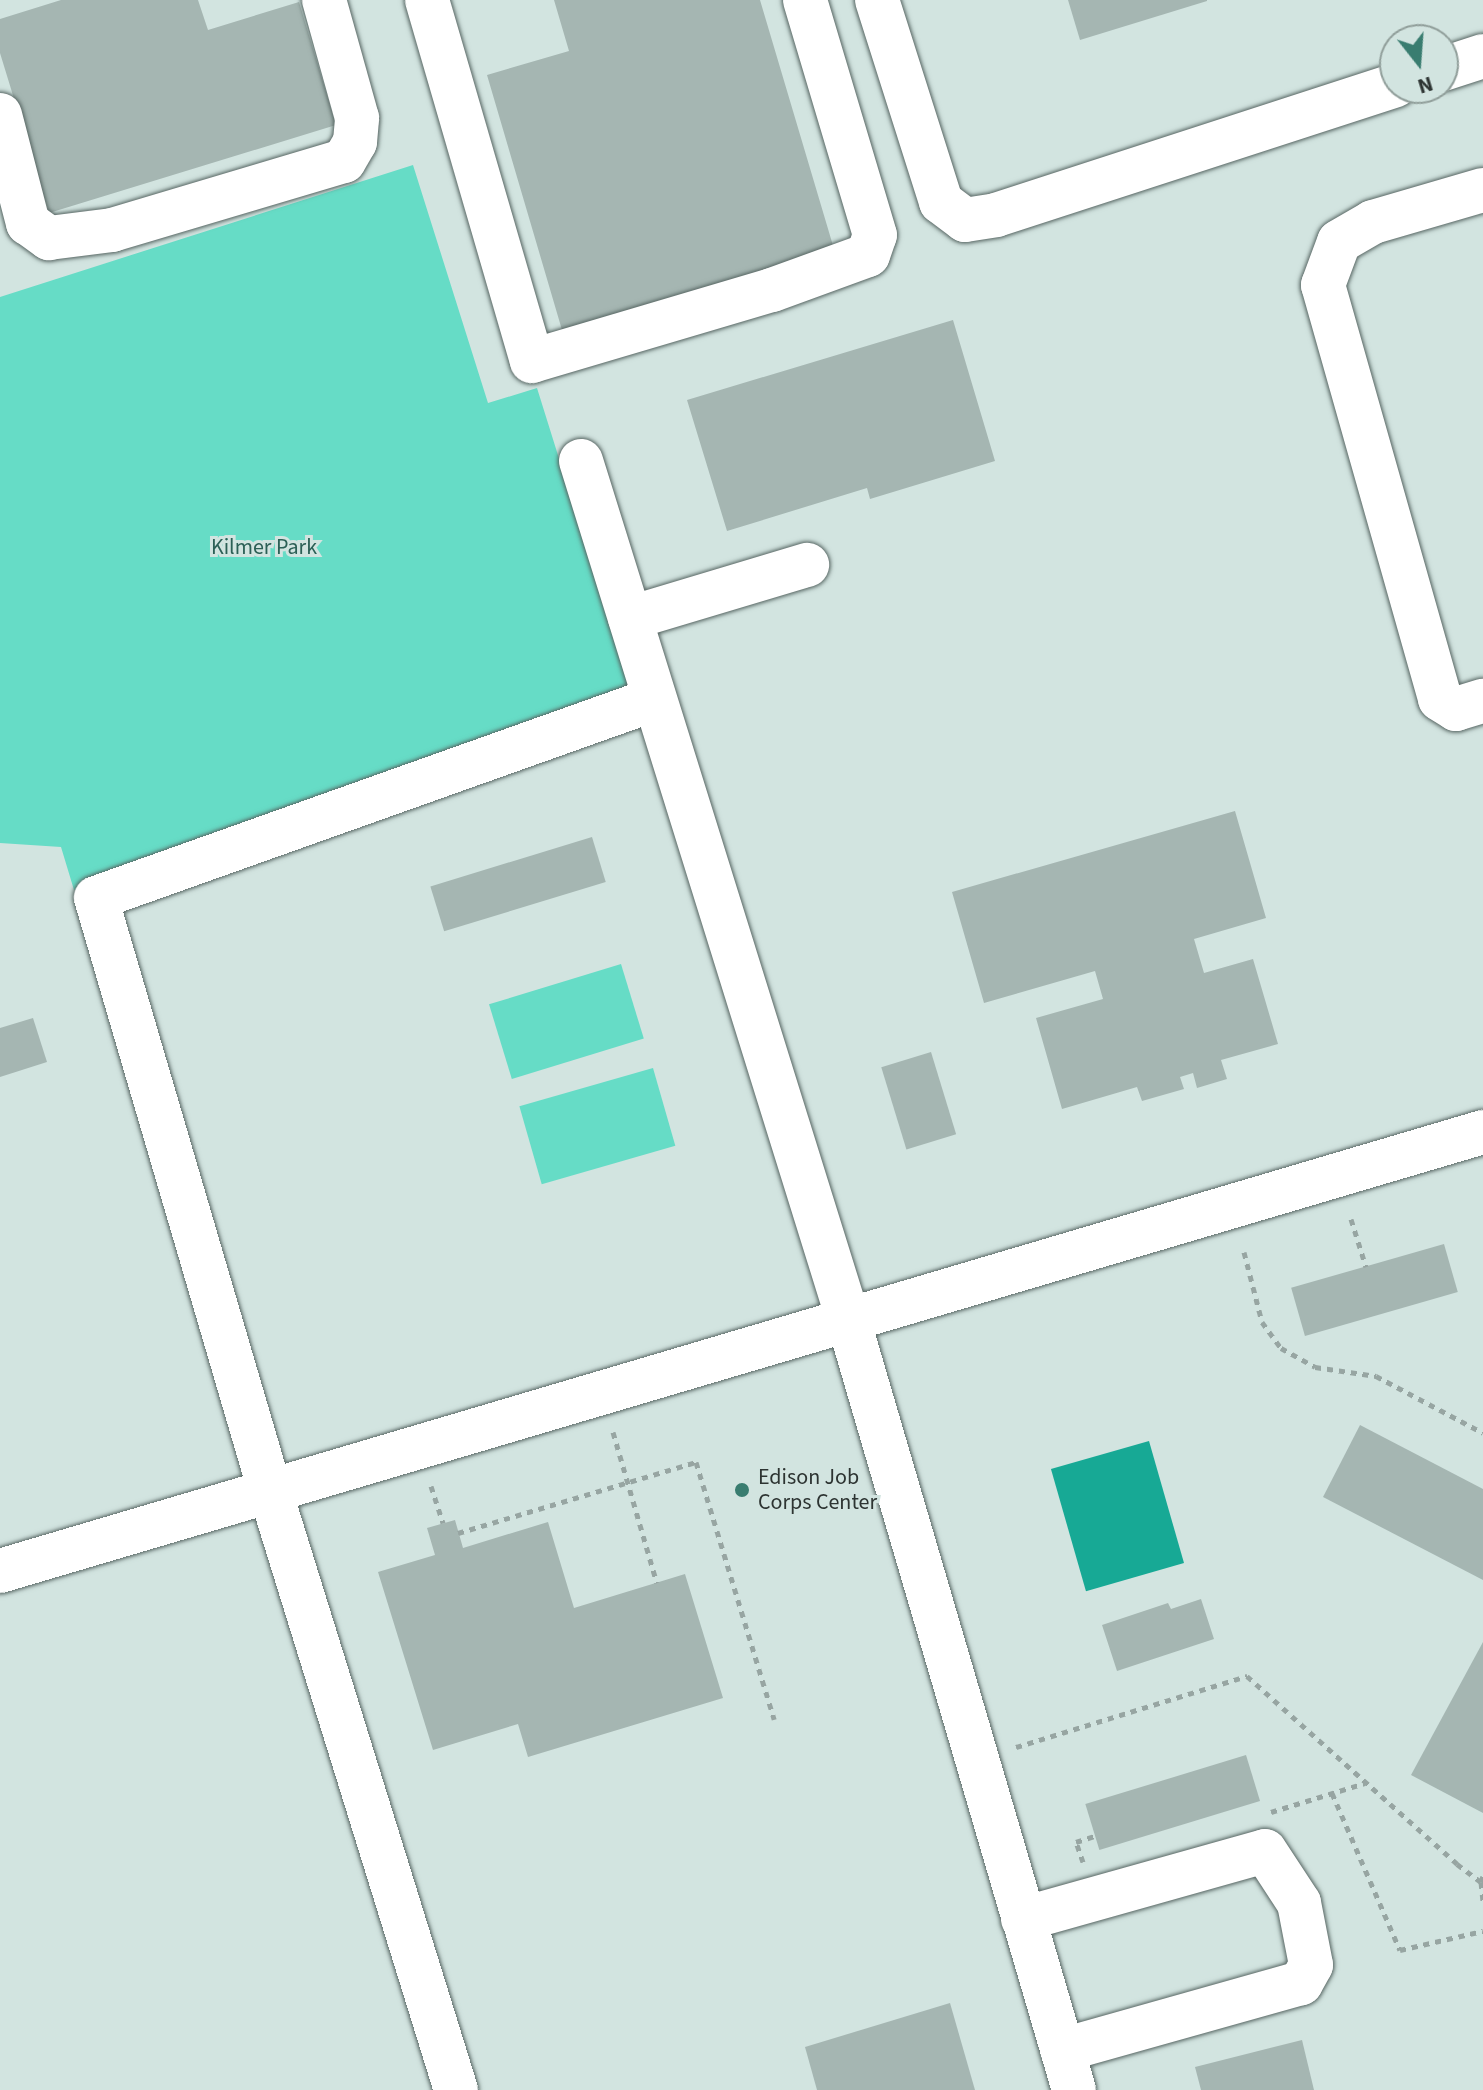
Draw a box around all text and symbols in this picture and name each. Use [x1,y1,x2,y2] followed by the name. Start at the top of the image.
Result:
[1379,24,1459,104] north arrow
[1414,68,1437,102] text: N
[211,535,317,561] park label: Kilmer Park
[758,1464,877,1516] place label: Edison Job Corps Center
[733,1481,751,1499] marker: Edison Job Corps Center

